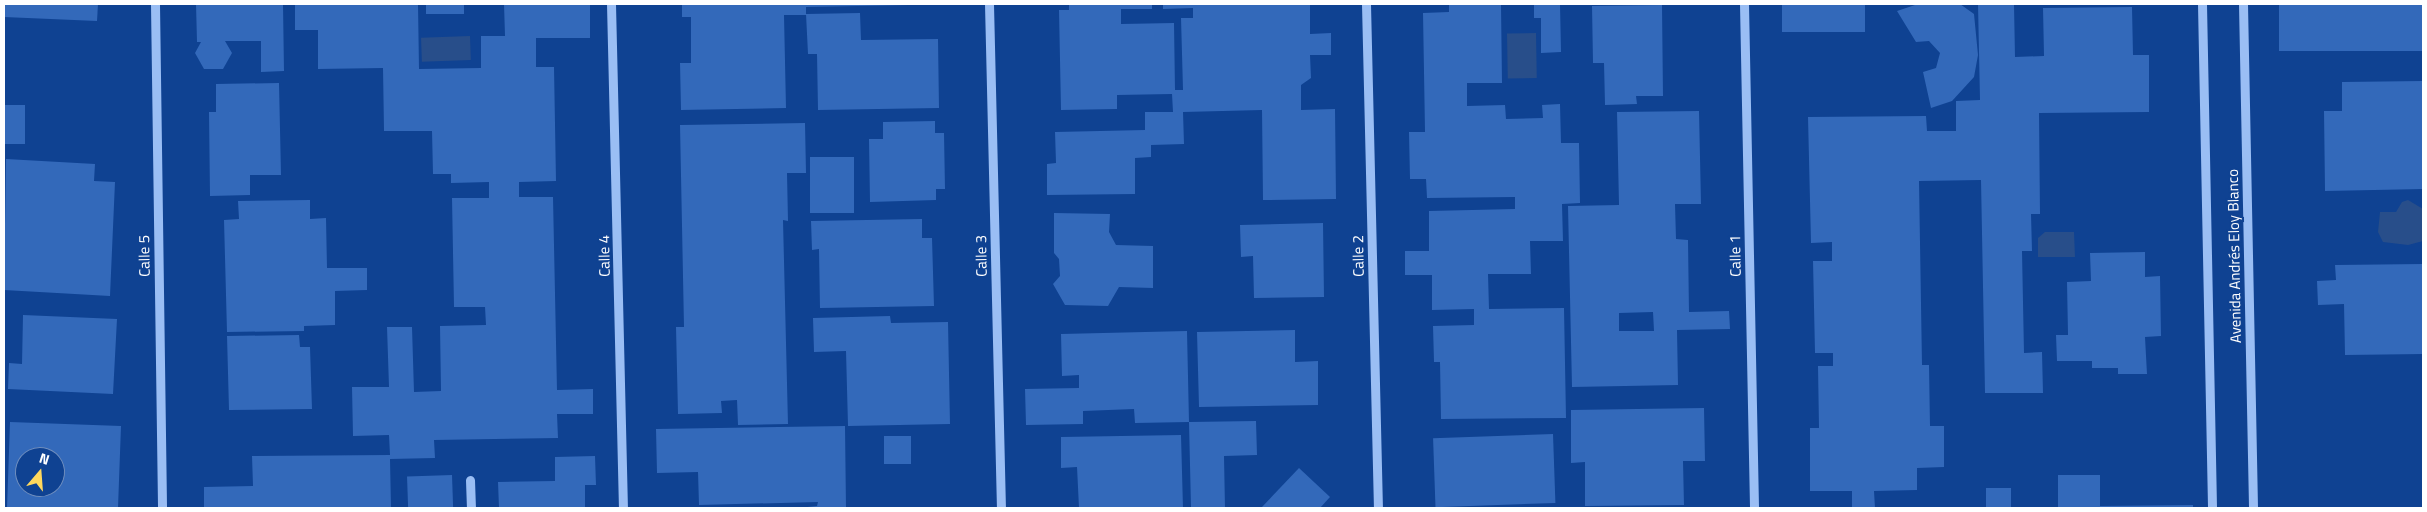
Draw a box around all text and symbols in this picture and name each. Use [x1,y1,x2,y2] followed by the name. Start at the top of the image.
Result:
[2223,169,2245,343] street label: Avenida Andrés Eloy Blanco
[135,235,153,277] street label: Calle 5
[595,235,613,277] street label: Calle 4
[972,235,990,277] street label: Calle 3
[1349,235,1367,277] street label: Calle 2
[1726,235,1744,277] street label: Calle 1
[15,447,65,497] north arrow
[37,447,52,470] text: N

